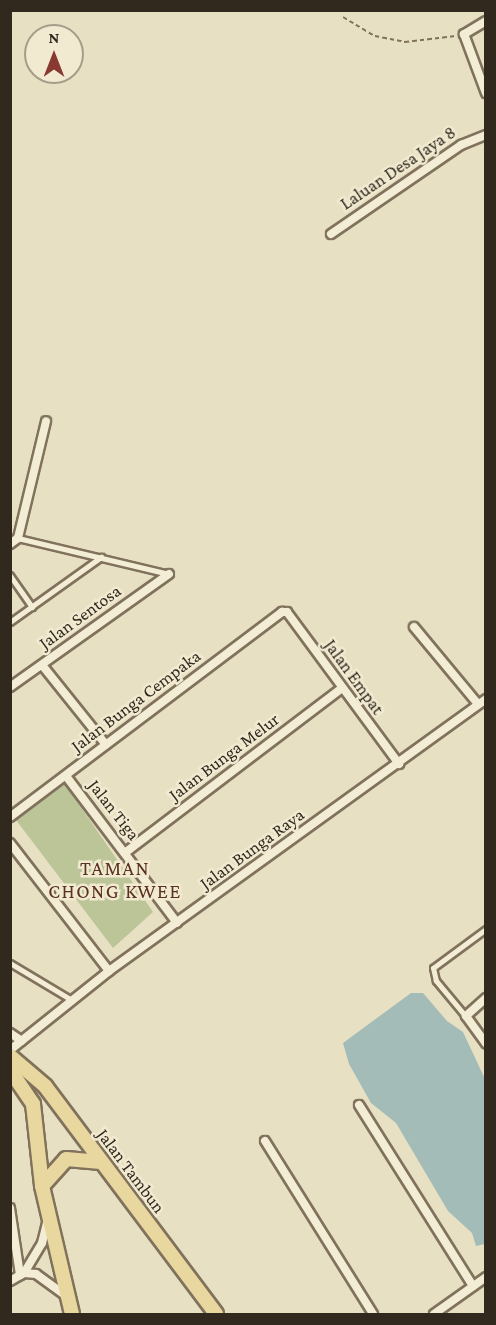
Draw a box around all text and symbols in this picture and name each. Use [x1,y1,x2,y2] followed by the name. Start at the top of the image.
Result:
[24,24,84,84] north arrow
[49,29,59,46] text: N
[336,121,460,215] street label: Laluan Desa Jaya 8
[35,580,125,654] street label: Jalan Sentosa
[319,635,389,719] street label: Jalan Empat
[67,645,205,757] street label: Jalan Bunga Cempaka
[165,708,283,806] street label: Jalan Bunga Melur
[84,775,144,845] street label: Jalan Tiga
[196,804,308,894] street label: Jalan Bunga Raya
[48,856,182,903] district label: TAMAN CHONG KWEE
[92,1124,170,1218] street label: Jalan Tambun

